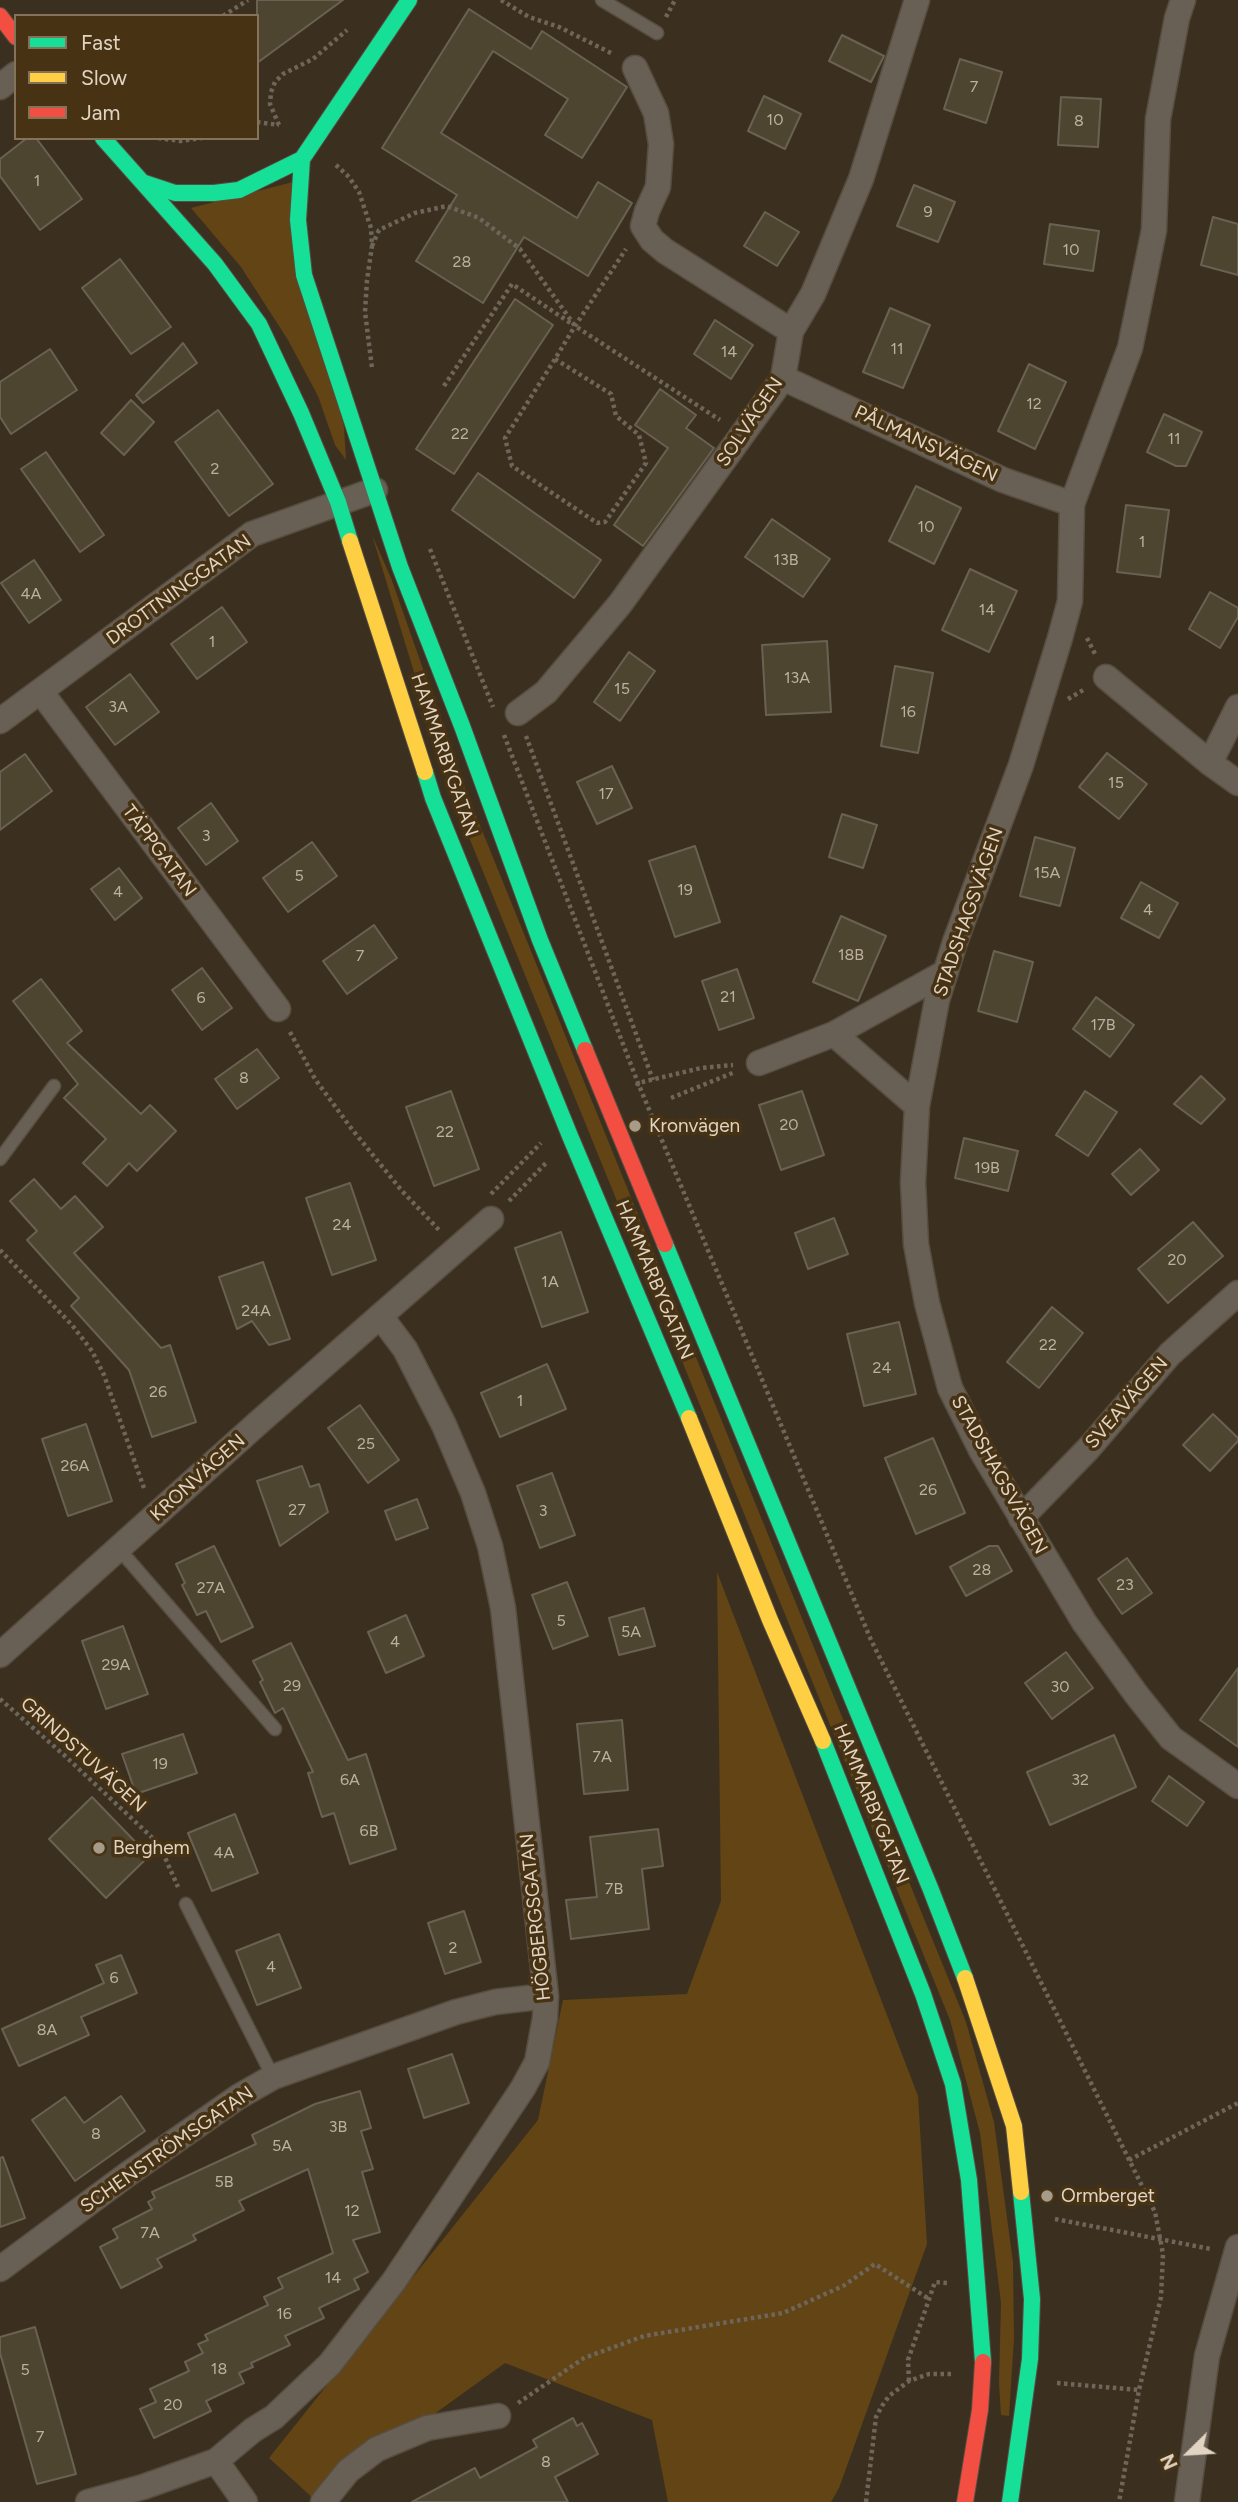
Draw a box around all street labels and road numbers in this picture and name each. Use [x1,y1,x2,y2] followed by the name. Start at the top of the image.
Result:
[712,373,788,471] street label: SOLVÄGEN
[851,401,1001,487] street label: PÅLMANSVÄGEN
[102,530,256,650] street label: DROTTNINGGATAN
[405,671,483,839] street label: HAMMARBYGATAN
[117,801,201,901] street label: TÄPPGATAN
[929,824,1009,1000] street label: STADSHAGSVÄGEN
[610,1197,698,1363] street label: HAMMARBYGATAN
[1081,1352,1173,1454] street label: SVEAVÄGEN
[946,1392,1052,1558] street label: STADSHAGSVÄGEN
[146,1430,250,1526] street label: KRONVÄGEN
[16,1693,150,1817] street label: GRINDSTUVÄGEN
[828,1721,914,1887] street label: HAMMARBYGATAN
[516,1832,556,2002] street label: HÖGBERGSGATAN
[76,2082,258,2218] street label: SCHENSTRÖMSGATAN

